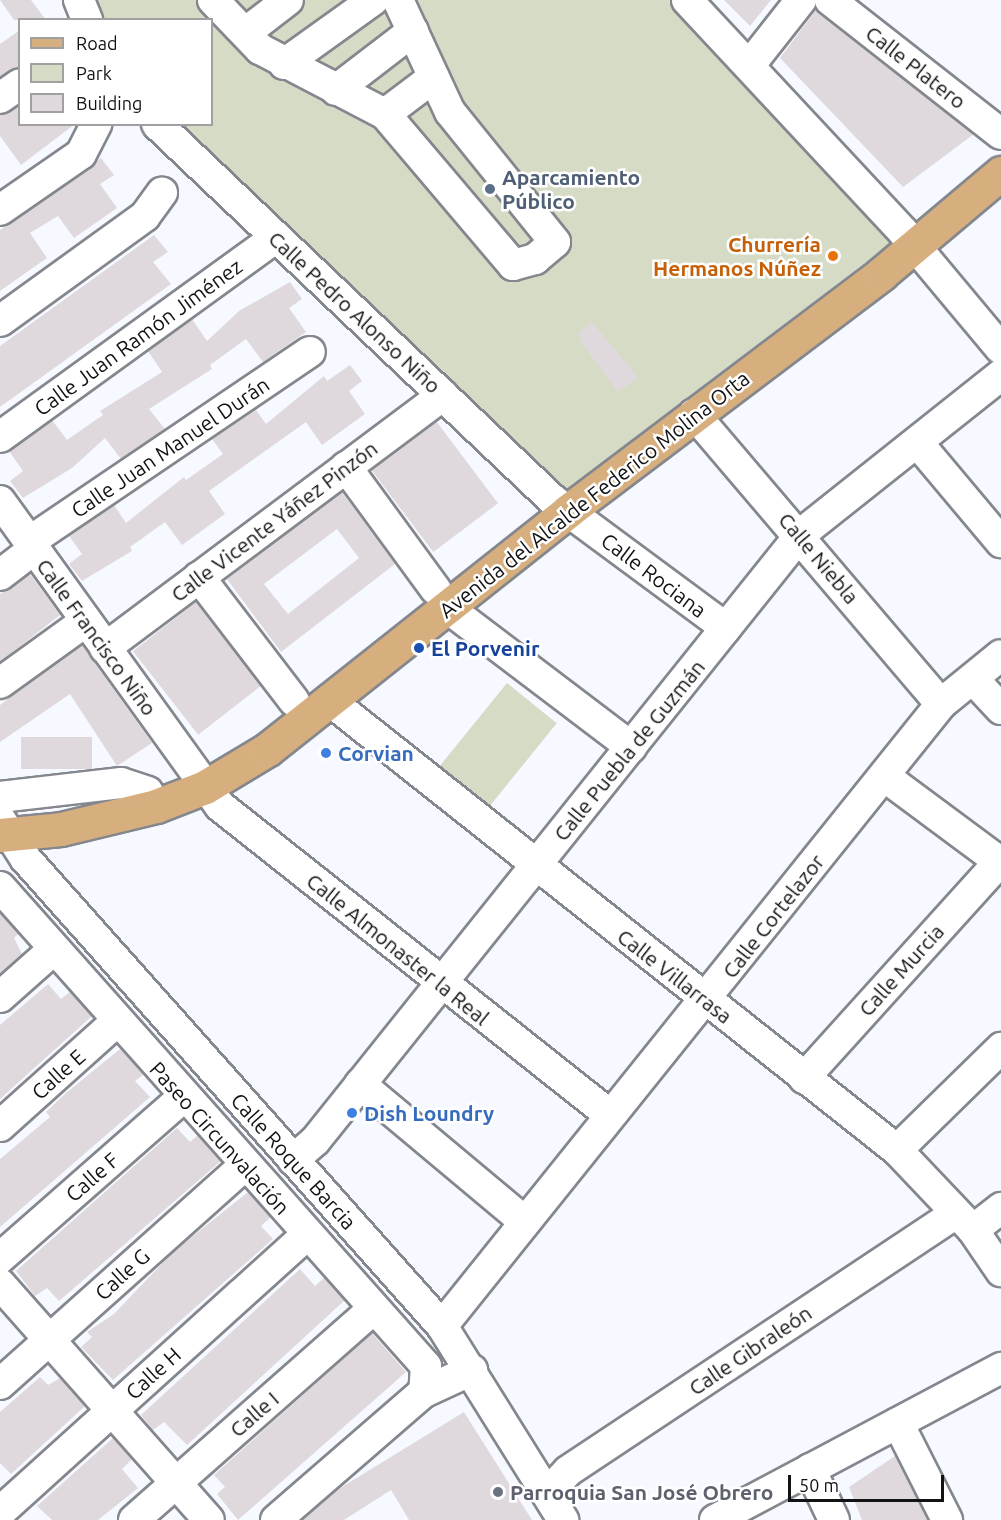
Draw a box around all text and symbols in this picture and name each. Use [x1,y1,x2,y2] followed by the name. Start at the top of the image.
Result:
[18,18,213,126] legend
[861,20,971,114] street label: Calle Platero
[76,33,118,53] text: Road
[76,63,112,83] text: Park
[76,93,142,113] text: Building
[502,164,640,214] place label: Aparcamiento Público
[483,182,497,196] marker: Aparcamiento Público
[264,226,446,398] street label: Calle Pedro Alonso Niño
[653,231,821,281] place label: Churrería Hermanos Núñez
[826,249,840,263] marker: Churrería Hermanos Núñez
[29,253,247,421] street label: Calle Juan Ramón Jiménez
[434,365,754,623] street label: Avenida del Alcalde Federico Molina Orta
[66,371,274,523] street label: Calle Juan Manuel Durán
[166,435,382,607] street label: Calle Vicente Yáñez Pinzón
[774,507,864,609] street label: Calle Niebla
[597,527,711,623] street label: Calle Rociana
[32,554,162,720] street label: Calle Francisco Niño
[431,635,540,661] place label: El Porvenir
[412,641,426,655] marker: El Porvenir
[548,654,710,846] street label: Calle Puebla de Guzmán
[338,740,414,766] place label: Corvian
[319,746,333,760] marker: Corvian
[717,849,829,983] street label: Calle Cortelazor
[302,868,494,1030] street label: Calle Almonaster la Real
[853,919,949,1021] street label: Calle Murcia
[613,923,737,1029] street label: Calle Villarrasa
[26,1044,90,1104] street label: Calle E
[145,1056,295,1220] street label: Paseo Circunvalación
[226,1088,362,1234] street label: Calle Roque Barcia
[364,1100,494,1126] place label: Dish Loundry
[345,1106,359,1120] marker: Dish Loundry
[60,1147,124,1207] street label: Calle F
[89,1243,155,1305] street label: Calle G
[684,1300,816,1400] street label: Calle Gibraleón
[120,1342,186,1404] street label: Calle H
[224,1386,284,1442] street label: Calle I
[791,1463,947,1501] scale bar
[799,1475,839,1495] text: 50 m
[510,1479,773,1505] place label: Parroquia San José Obrero
[491,1485,505,1499] marker: Parroquia San José Obrero

